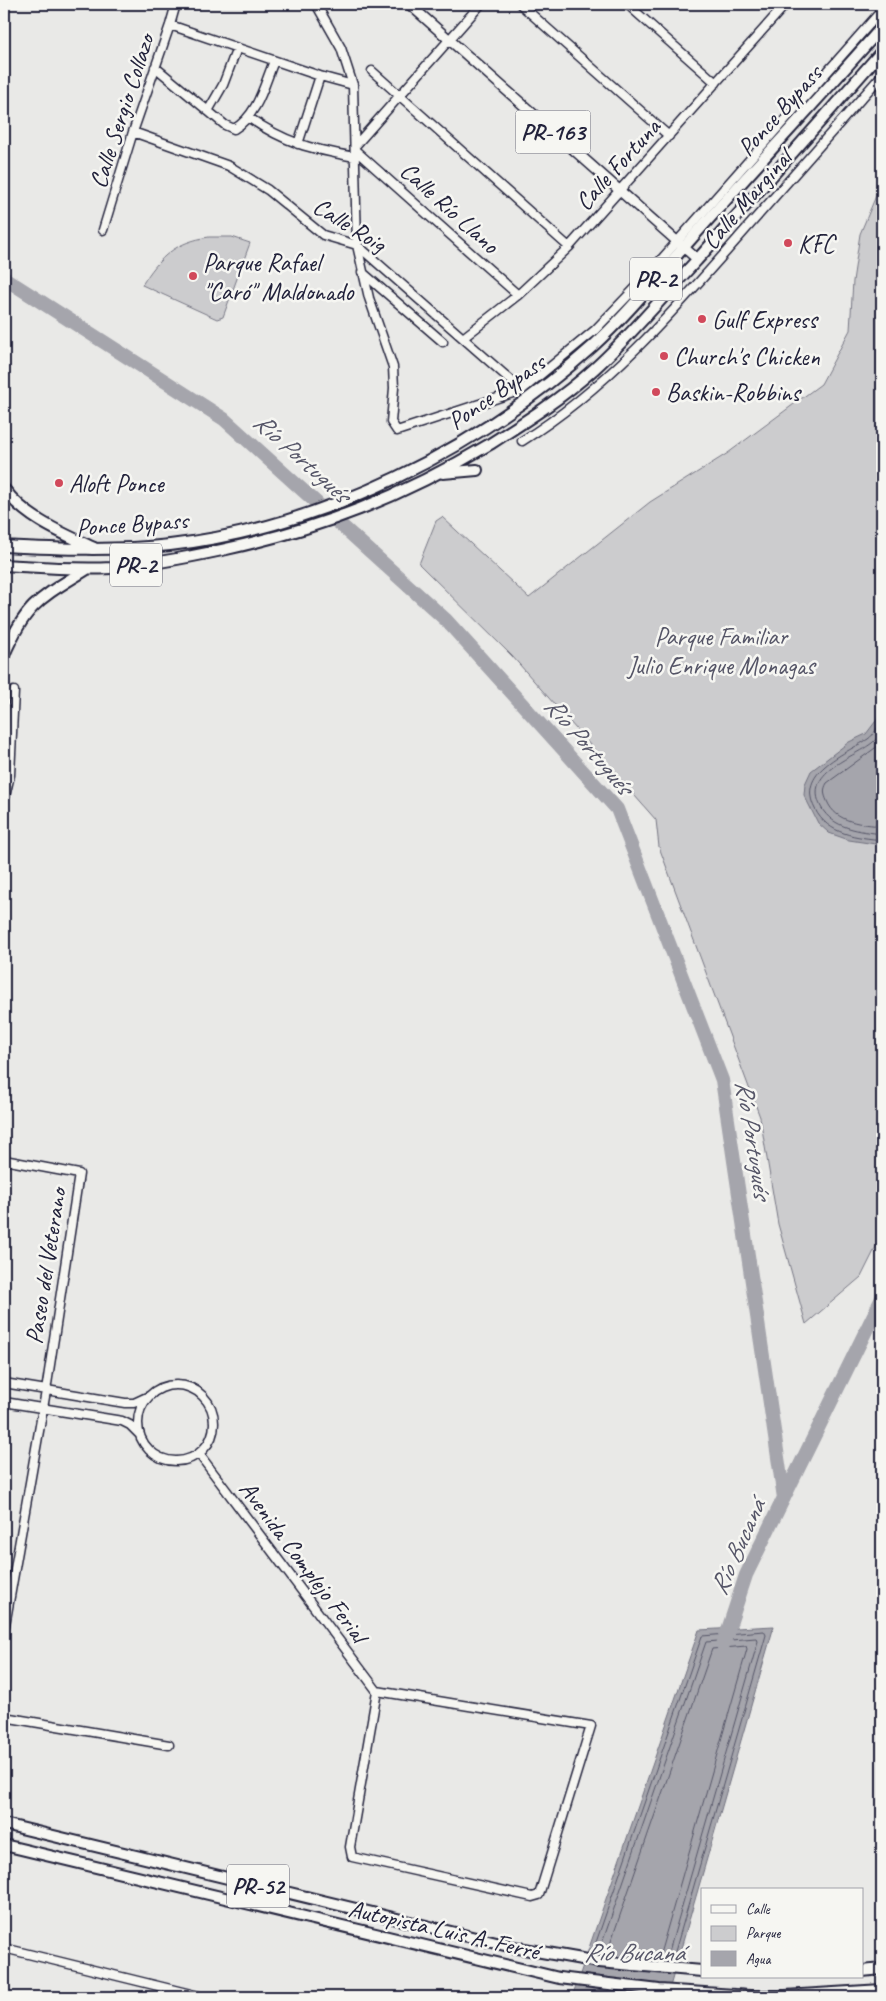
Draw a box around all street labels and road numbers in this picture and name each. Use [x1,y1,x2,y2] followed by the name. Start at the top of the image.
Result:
[82,27,163,192] street label: Calle Sergio Collazo
[730,57,831,163] street label: Ponce Bypass
[516,110,590,154] road number: PR-163
[568,111,669,217] street label: Calle Fortuna
[695,140,802,256] street label: Calle Marginal
[393,155,506,261] street label: Calle Río Llano
[307,190,394,261] street label: Calle Roig
[630,258,682,300] road number: PR-2
[442,345,554,437] street label: Ponce Bypass
[75,504,191,544] street label: Ponce Bypass
[110,544,162,586] road number: PR-2
[18,1183,75,1346] street label: Paseo del Veterano
[232,1474,377,1653] street label: Avenida Complejo Ferial
[227,1864,289,1908] road number: PR-52
[345,1893,546,1968] street label: Autopista Luis A. Ferré

